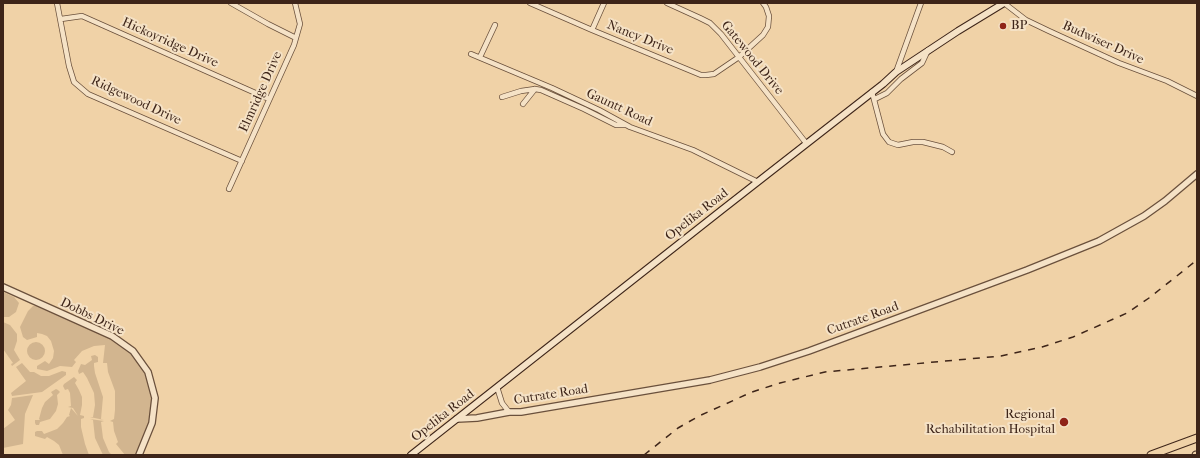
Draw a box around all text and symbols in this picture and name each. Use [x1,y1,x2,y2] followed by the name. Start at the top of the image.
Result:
[120,15,220,71] street label: Hickoyridge Drive
[605,18,675,58] street label: Nancy Drive
[717,18,787,98] street label: Gatewood Drive
[1011,18,1027,34] place label: BP
[1060,18,1146,68] street label: Budwiser Drive
[998,21,1008,31] marker: BP
[236,49,286,135] street label: Elmridge Drive
[88,73,184,129] street label: Ridgewood Drive
[584,86,654,130] street label: Gauntt Road
[662,186,732,244] street label: Opelika Road
[57,295,127,339] street label: Dobbs Drive
[825,299,901,339] street label: Cutrate Road
[513,381,589,409] street label: Cutrate Road
[408,387,478,445] street label: Opelika Road
[926,407,1055,438] place label: Regional Rehabilitation Hospital
[1058,416,1070,428] marker: Regional Rehabilitation Hospital

